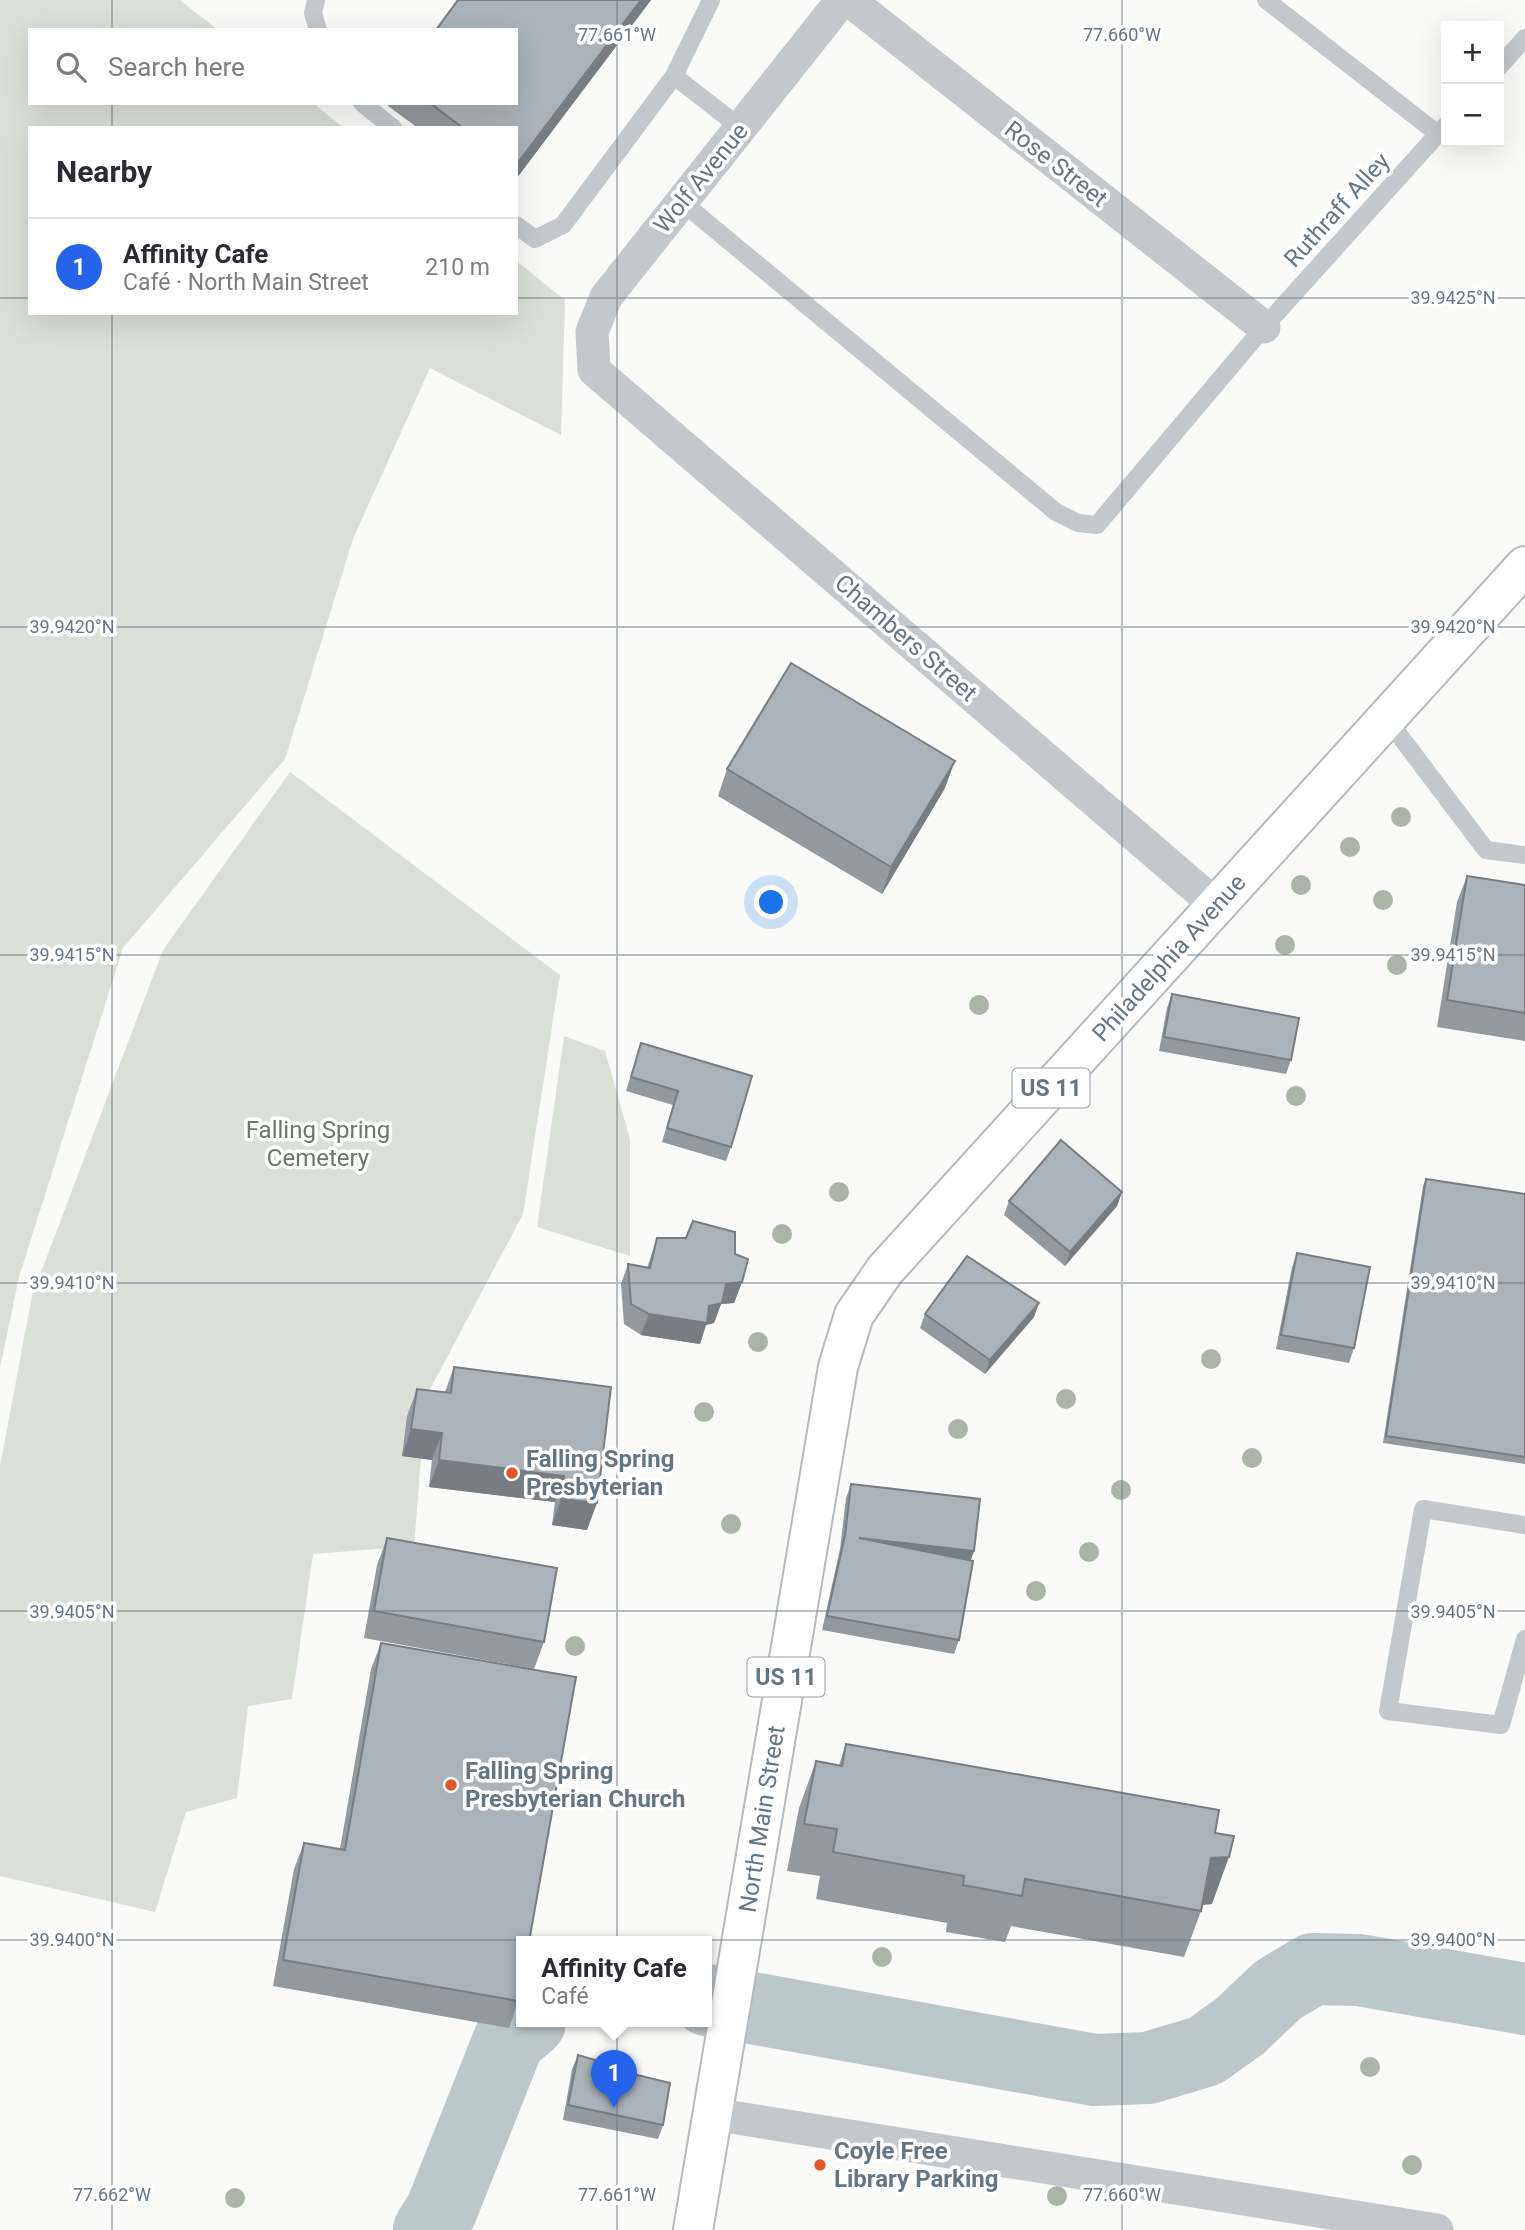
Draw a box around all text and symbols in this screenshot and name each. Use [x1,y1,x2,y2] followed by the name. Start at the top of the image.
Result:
[1441,21,1504,147] map controls
[1441,21,1504,84] button: +
[578,24,656,45] text: 77.661°W
[1083,24,1161,45] text: 77.660°W
[28,28,518,105] search box
[52,48,90,86] icon: search
[108,52,245,82] text: Search here
[1441,84,1504,147] button: −
[999,115,1113,213] street label: Rose Street
[648,117,754,239] street label: Wolf Avenue
[1279,147,1396,273] street label: Ruthraff Alley
[56,154,152,189] text: Nearby
[123,239,268,269] text: Affinity Cafe
[72,254,86,281] text: 1
[425,254,490,281] text: 210 m
[123,269,369,296] text: Café · North Main Street
[1410,287,1496,308] text: 39.9425°N
[829,569,983,707] street label: Chambers Street
[29,616,115,637] text: 39.9420°N
[1410,616,1496,637] text: 39.9420°N
[1087,869,1251,1047] street label: Philadelphia Avenue
[754,885,788,919] your location
[29,944,115,965] text: 39.9415°N
[1410,944,1496,965] text: 39.9415°N
[1012,1068,1090,1107] road number: US 11
[246,1116,390,1172] park label: Falling Spring Cemetery
[29,1272,115,1293] text: 39.9410°N
[1410,1272,1496,1293] text: 39.9410°N
[526,1445,674,1501] place label: Falling Spring Presbyterian
[504,1465,520,1481] marker: Falling Spring Presbyterian
[29,1601,115,1622] text: 39.9405°N
[1410,1601,1496,1622] text: 39.9405°N
[748,1658,824,1696] road number: US 11
[733,1723,791,1914] street label: North Main Street
[465,1757,685,1813] place label: Falling Spring Presbyterian Church
[443,1777,459,1793] marker: Falling Spring Presbyterian Church
[29,1929,115,1950] text: 39.9400°N
[1410,1929,1496,1950] text: 39.9400°N
[516,1936,712,2027] popup
[541,1953,687,1983] text: Affinity Cafe
[541,1983,589,2010] text: Café
[591,2050,637,2108] pin: 1
[834,2137,998,2193] place label: Coyle Free Library Parking
[812,2157,828,2173] marker: Coyle Free Library Parking
[73,2184,151,2205] text: 77.662°W
[578,2184,656,2205] text: 77.661°W
[1083,2184,1161,2205] text: 77.660°W

